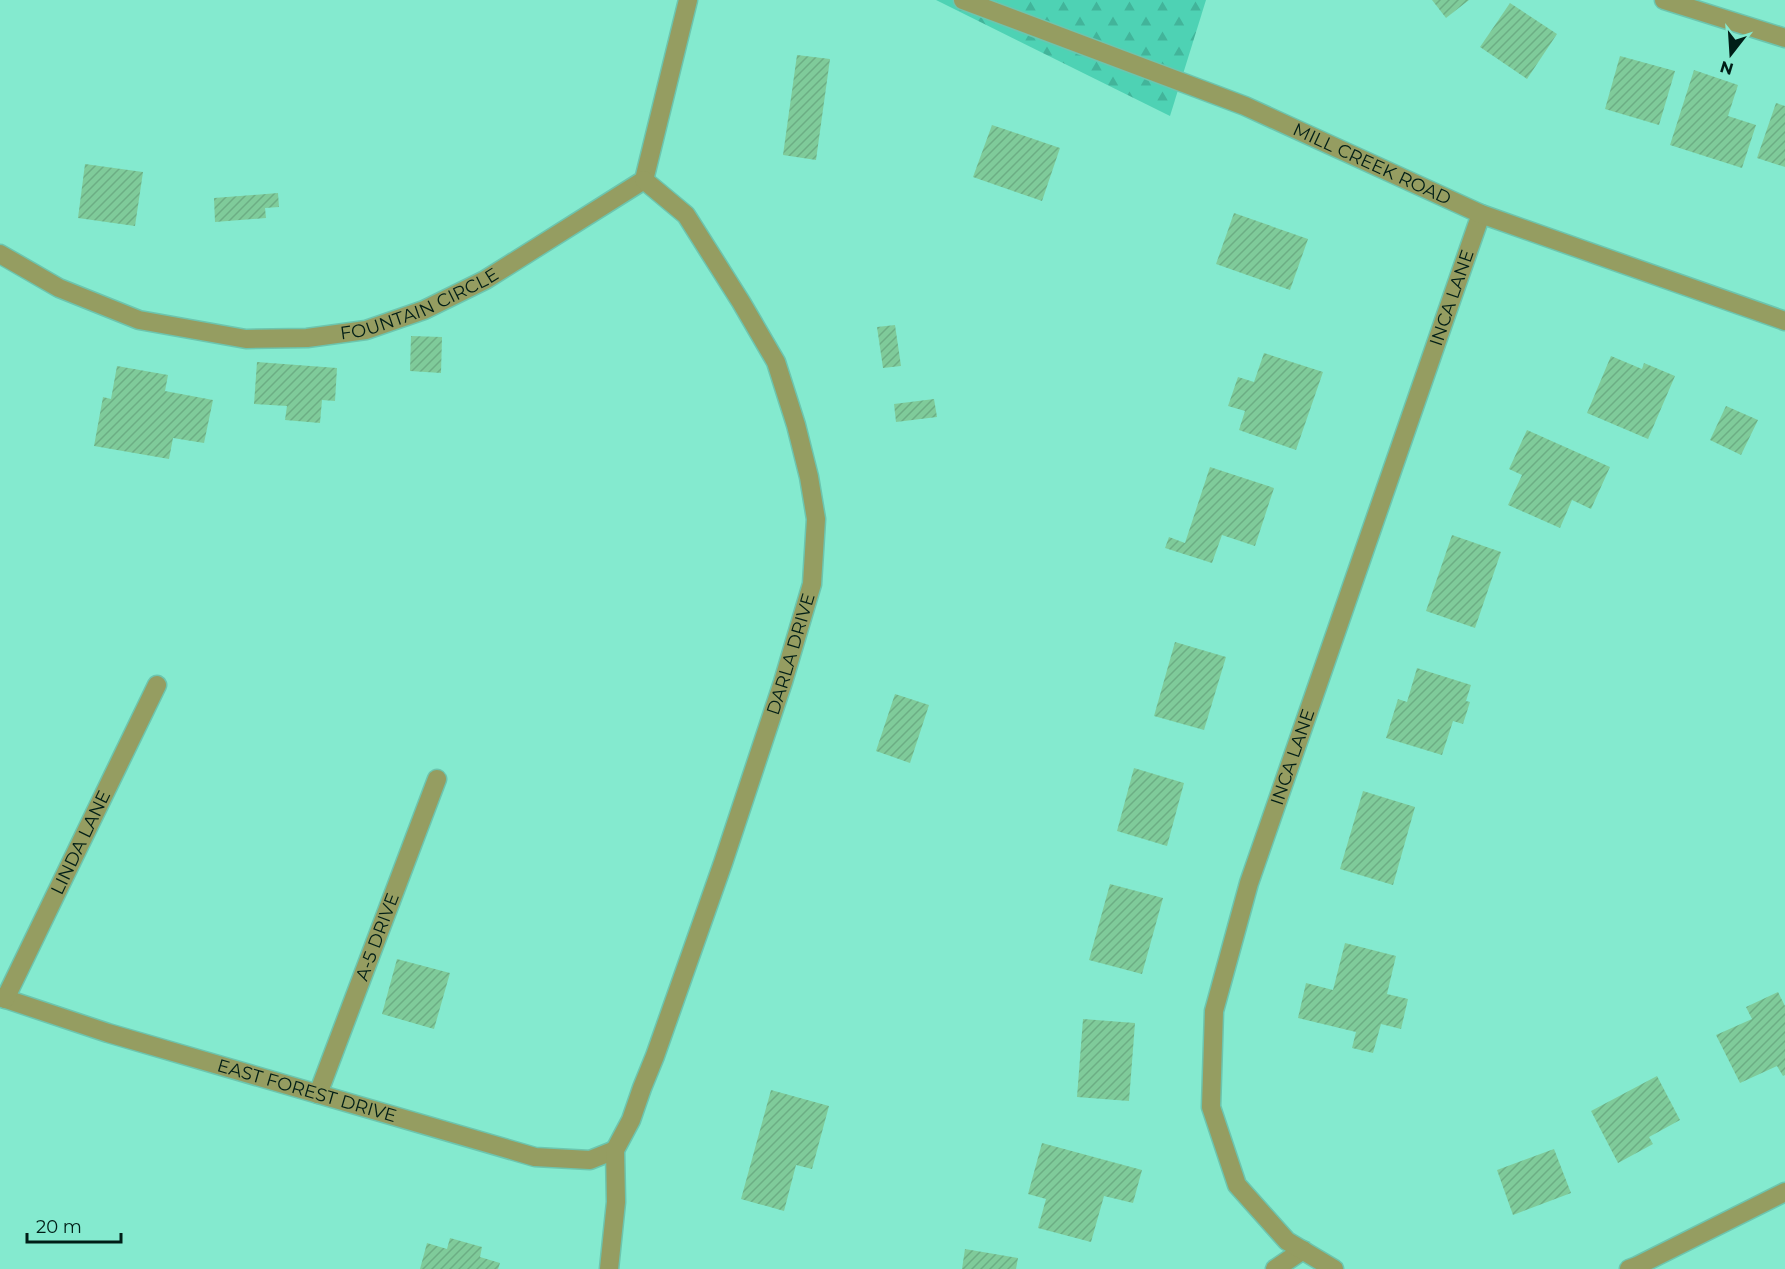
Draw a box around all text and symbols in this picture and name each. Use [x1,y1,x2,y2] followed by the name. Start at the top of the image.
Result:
[1701,24,1761,84] north arrow
[1718,57,1736,79] text: N
[1289,118,1455,210] street label: MILL CREEK ROAD
[1425,247,1479,349] street label: INCA LANE
[339,263,503,344] street label: FOUNTAIN CIRCLE
[762,591,820,718] street label: DARLA DRIVE
[1266,706,1319,808] street label: INCA LANE
[46,787,115,898] street label: LINDA LANE
[351,890,404,984] street label: A-5 DRIVE
[215,1054,399,1127] street label: EAST FOREST DRIVE
[27,1206,122,1244] scale bar
[36,1216,82,1238] text: 20 m

